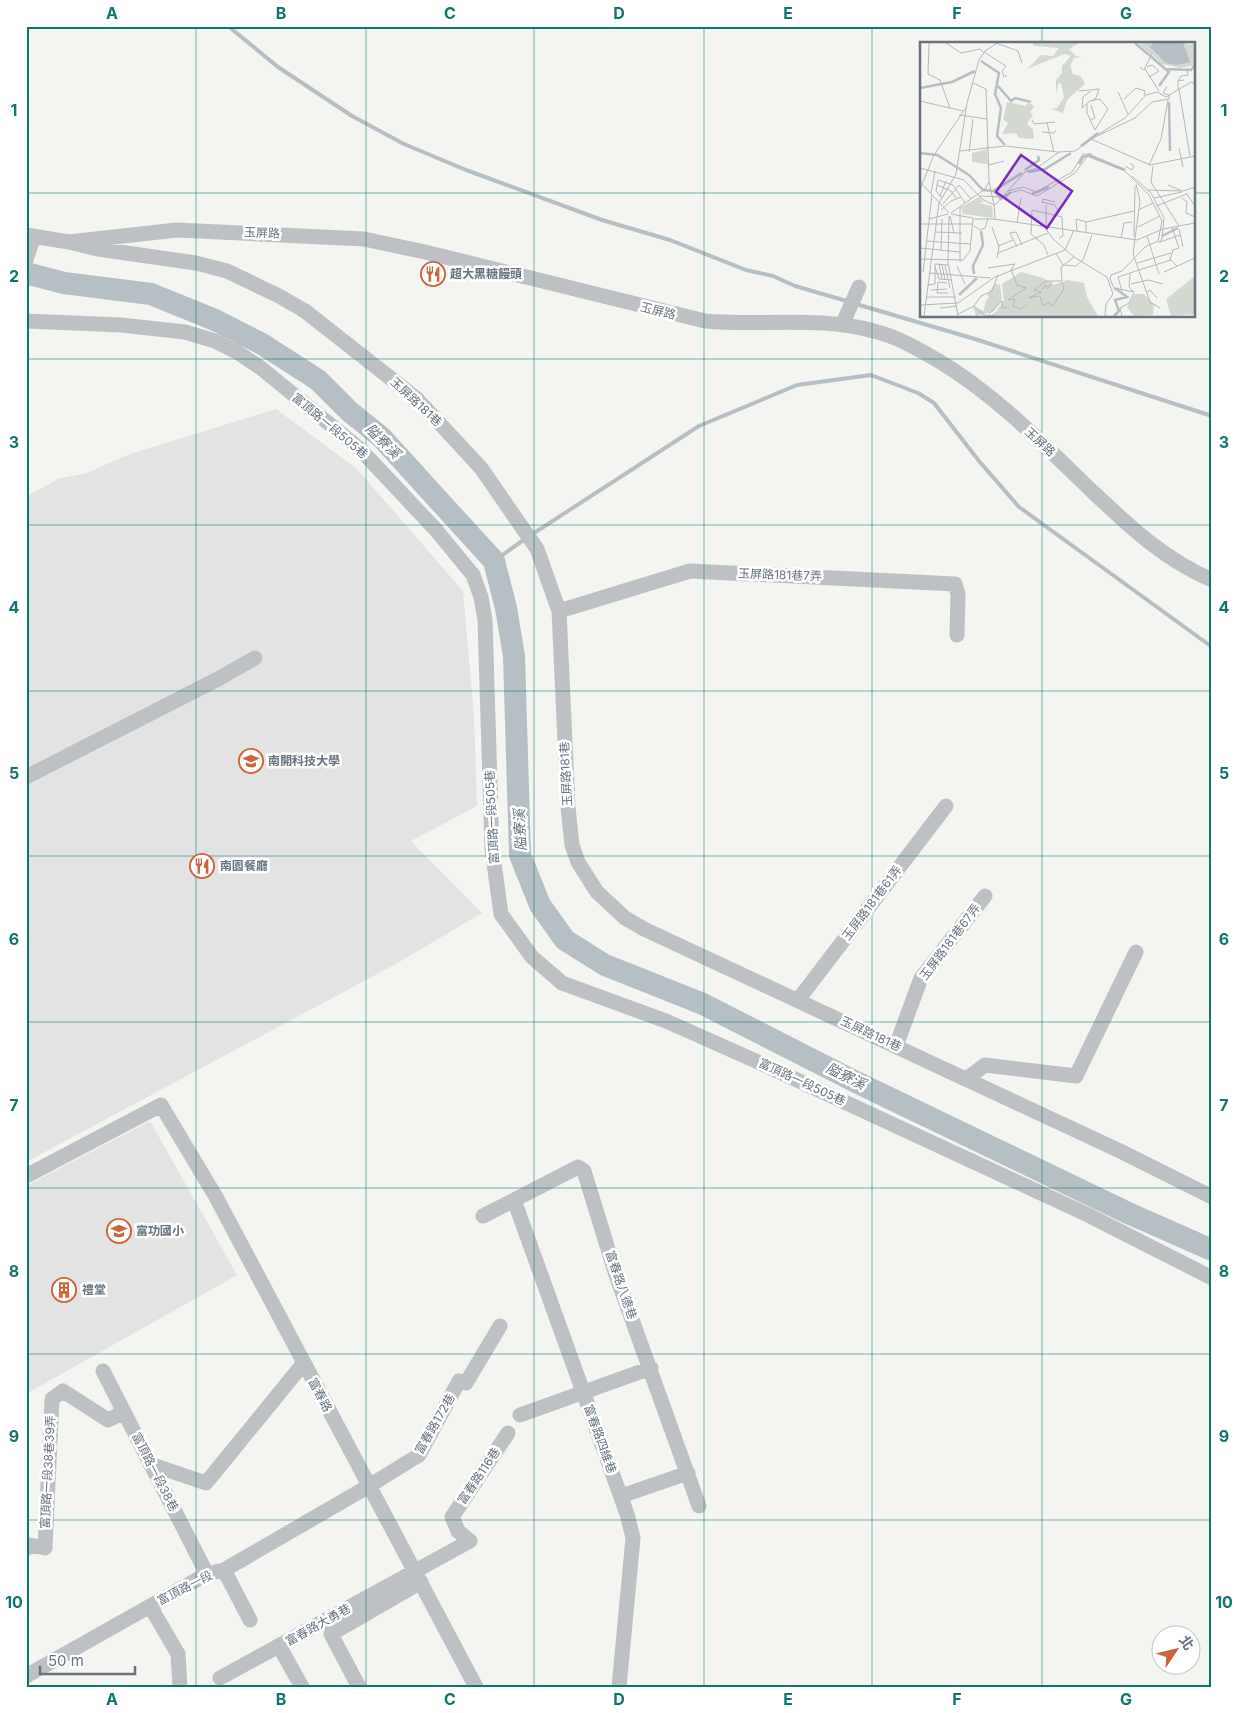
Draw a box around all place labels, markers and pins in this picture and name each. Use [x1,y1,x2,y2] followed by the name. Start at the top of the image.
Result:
[420,261,446,287] restaurant icon: 超大黑糖饅頭
[450,266,522,281] place label: 超大黑糖饅頭
[238,748,264,774] school or university icon: 南開科技大學
[268,753,340,768] place label: 南開科技大學
[189,853,215,879] restaurant icon: 南園餐廳
[220,858,268,873] place label: 南園餐廳
[106,1218,132,1244] school or university icon: 富功國小
[136,1223,184,1238] place label: 富功國小
[51,1277,77,1303] building icon: 禮堂
[82,1282,106,1297] place label: 禮堂

